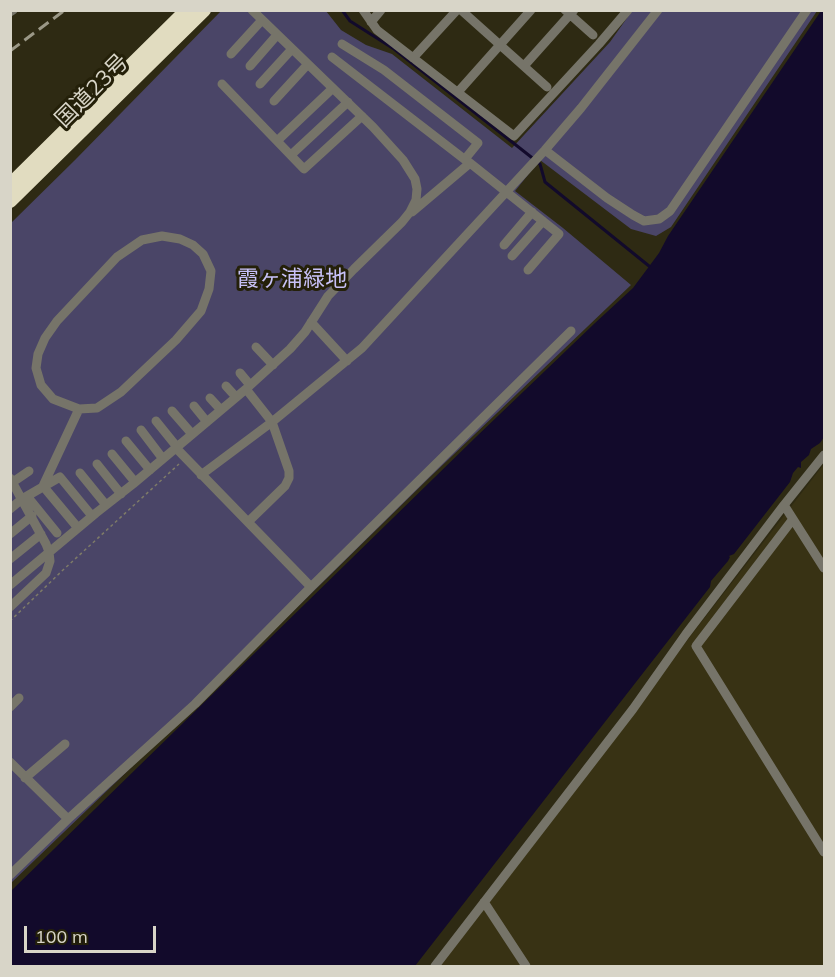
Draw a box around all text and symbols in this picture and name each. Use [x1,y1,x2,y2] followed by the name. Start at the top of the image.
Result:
[50,49,134,133] street label: 国道23号
[237,266,347,292] park label: 霞ヶ浦緑地
[27,914,159,952] scale bar
[35,925,88,948] text: 100 m

